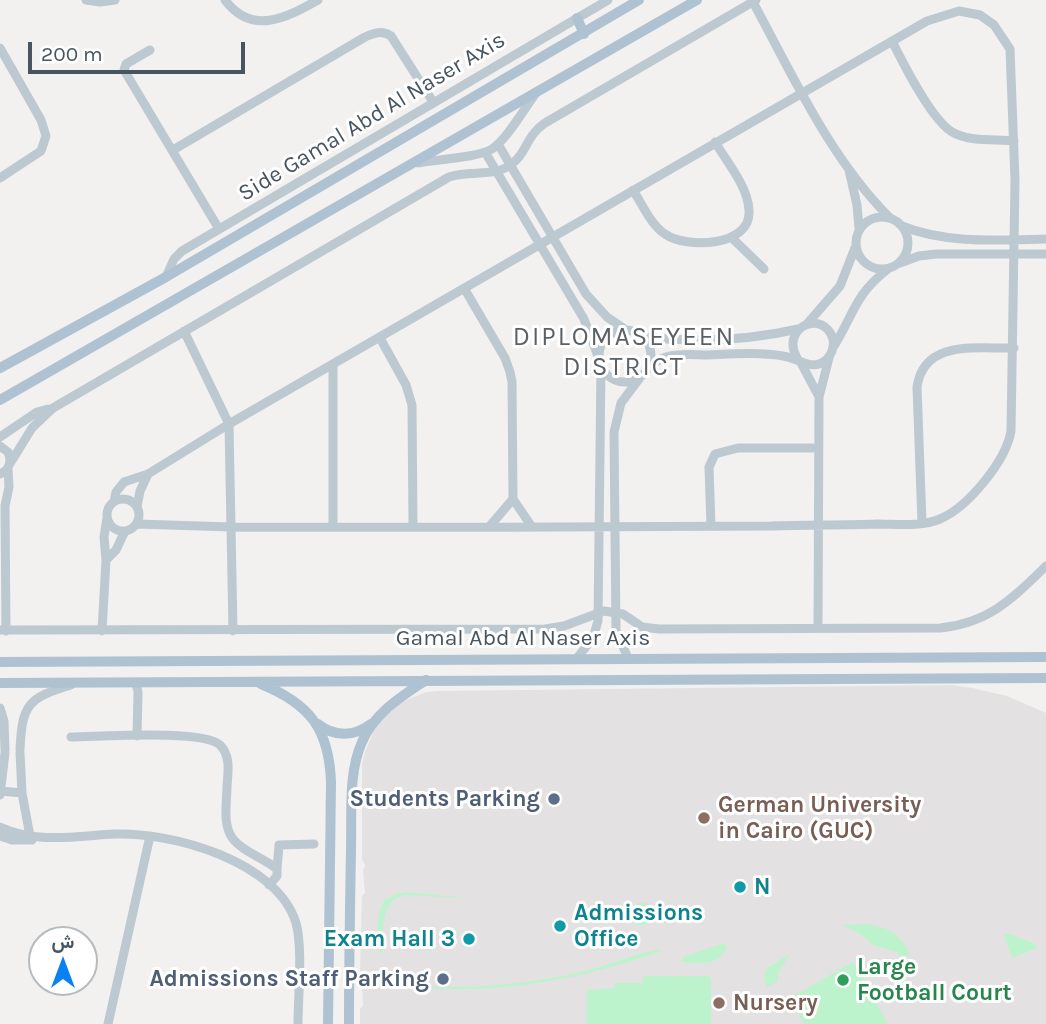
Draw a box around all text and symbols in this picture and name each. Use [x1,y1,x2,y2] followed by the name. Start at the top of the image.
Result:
[234,26,510,208] street label: Side Gamal Abd Al Naser Axis
[32,28,248,72] scale bar
[41,42,103,66] text: 200 m
[514,322,734,384] district label: DIPLOMASEYEEN DISTRICT
[396,624,650,652] street label: Gamal Abd Al Naser Axis
[349,785,540,813] place label: Students Parking
[546,791,562,807] marker: Students Parking
[718,791,921,845] place label: German University in Cairo (GUC)
[696,810,712,826] marker: German University in Cairo (GUC)
[754,873,770,901] place label: N
[732,879,748,895] marker: N
[574,899,703,953] place label: Admissions Office
[552,918,568,934] marker: Admissions Office
[324,925,455,953] place label: Exam Hall 3
[28,926,98,996] north arrow
[52,931,74,953] text: ش
[461,931,477,947] marker: Exam Hall 3
[857,953,1011,1007] place label: Large Football Court
[149,965,429,993] place label: Admissions Staff Parking
[435,971,451,987] marker: Admissions Staff Parking
[835,972,851,988] marker: Large Football Court
[733,989,818,1017] place label: Nursery
[711,995,727,1011] marker: Nursery

